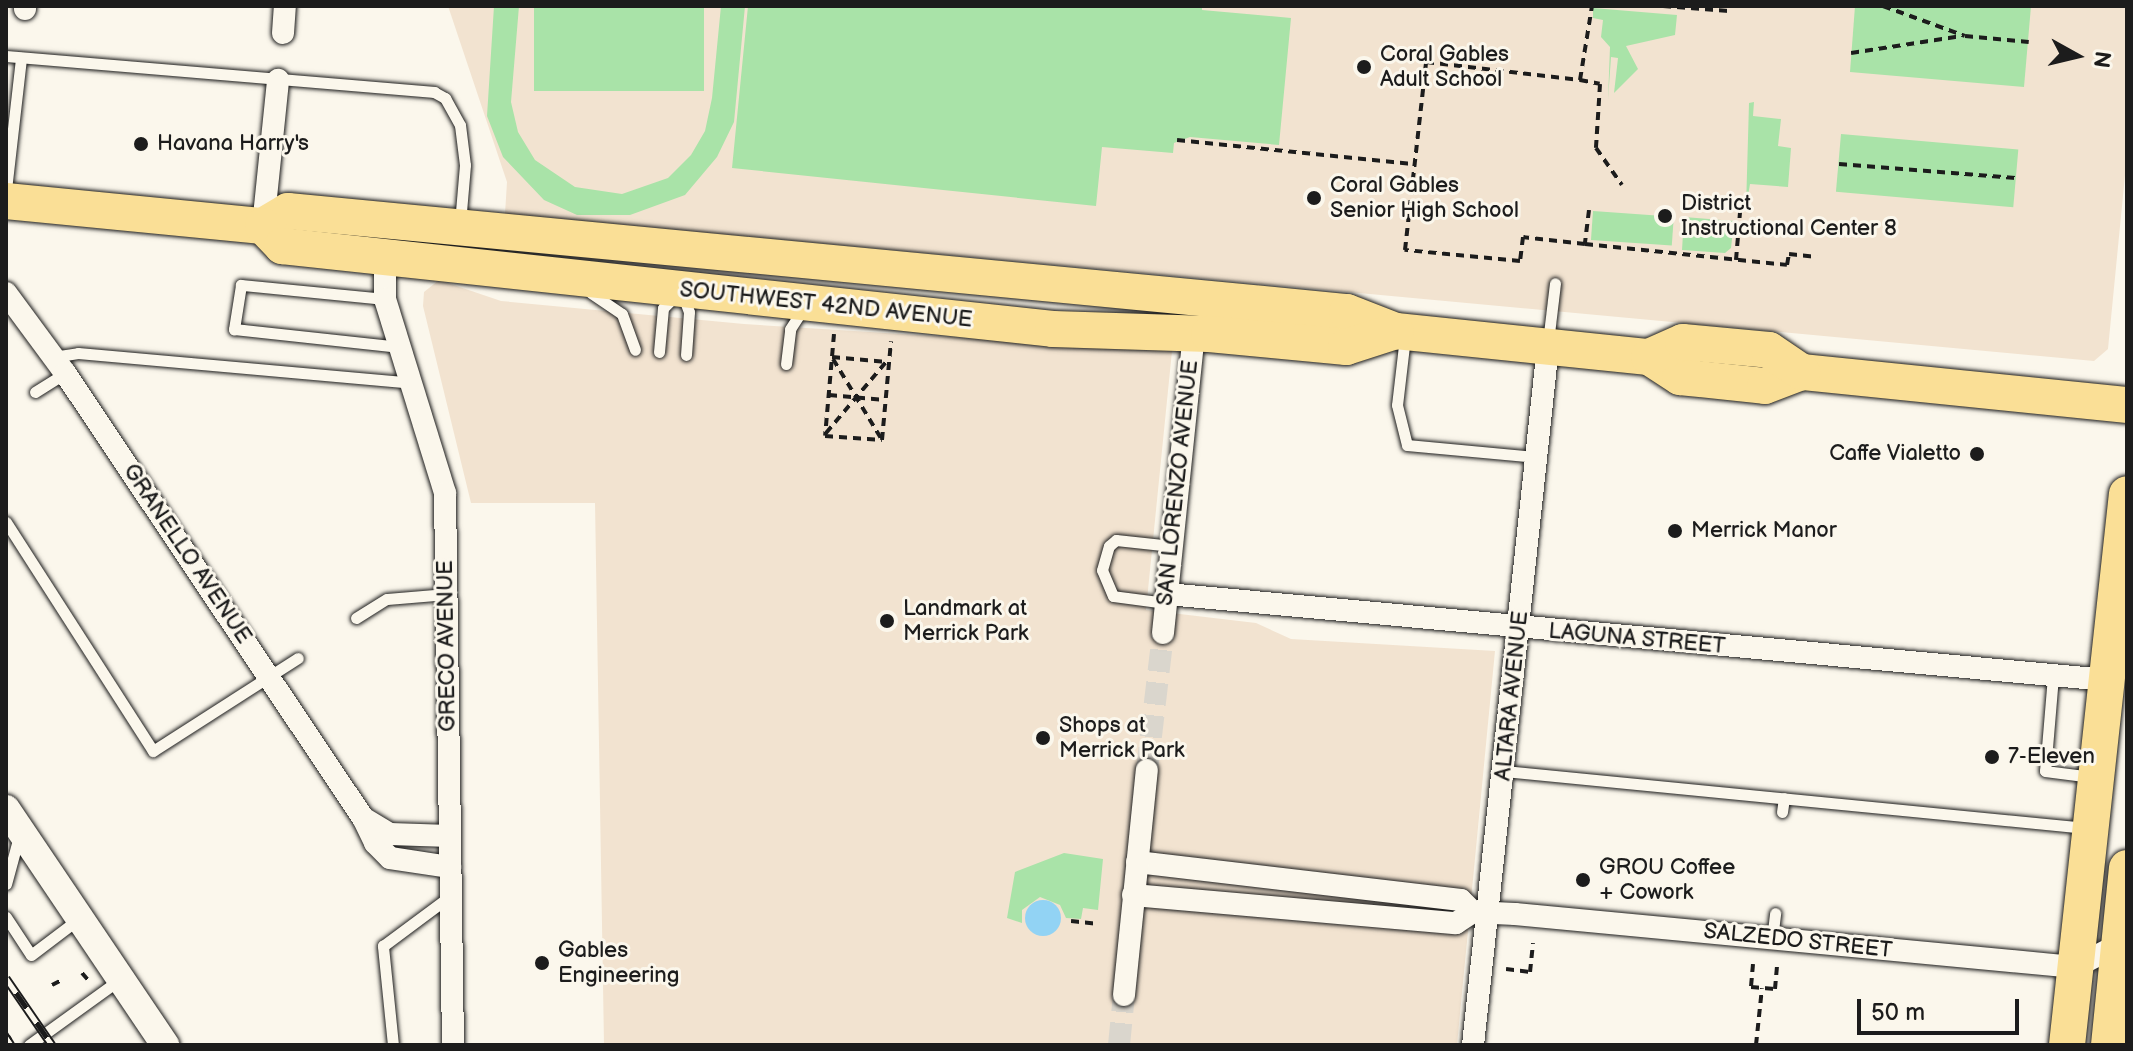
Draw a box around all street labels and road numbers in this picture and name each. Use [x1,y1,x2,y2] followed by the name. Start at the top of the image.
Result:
[678,277,974,333] street label: SOUTHWEST 42ND AVENUE
[1152,359,1204,607] street label: SAN LORENZO AVENUE
[117,459,257,649] street label: GRANELLO AVENUE
[432,560,462,732] street label: GRECO AVENUE
[1490,610,1534,782] street label: ALTARA AVENUE
[1547,618,1727,660] street label: LAGUNA STREET
[1702,918,1894,964] street label: SALZEDO STREET

